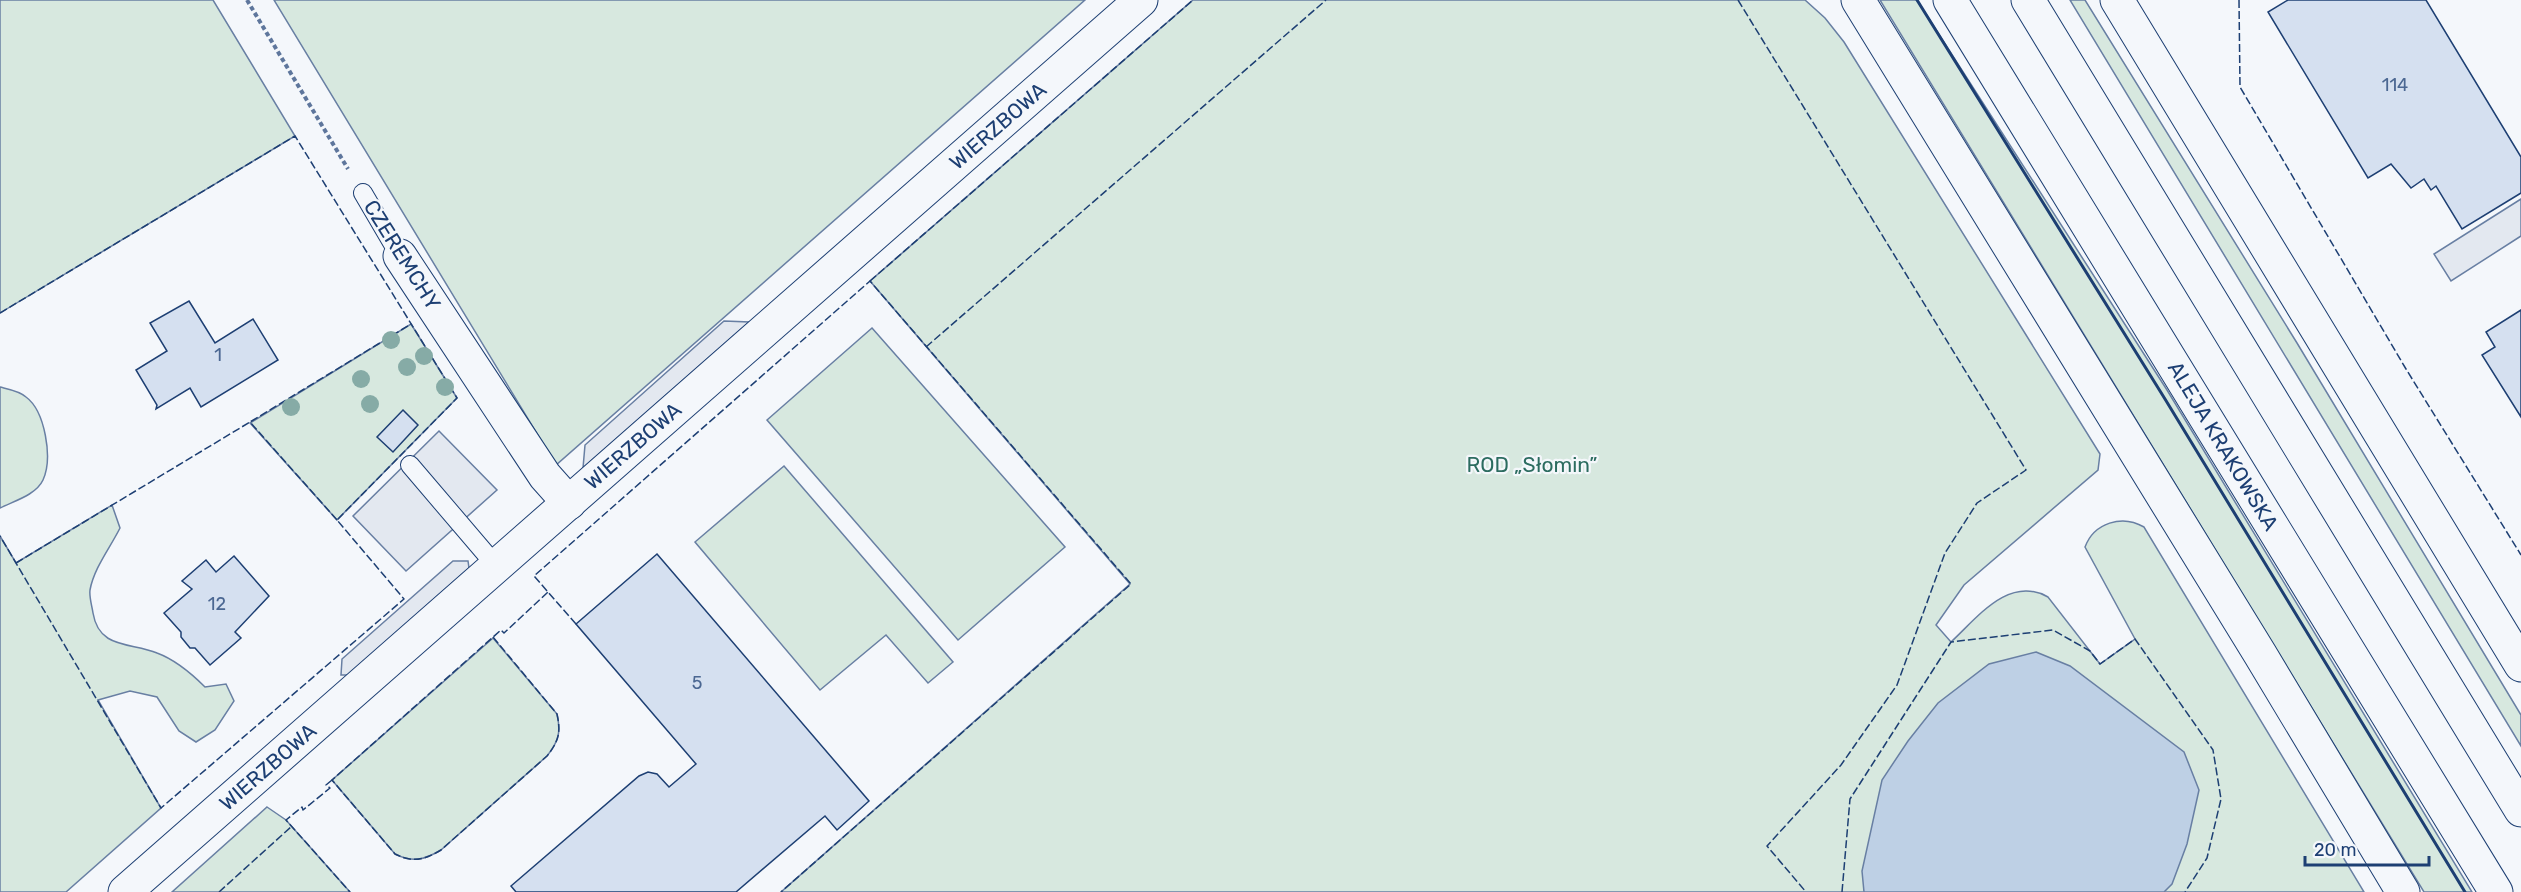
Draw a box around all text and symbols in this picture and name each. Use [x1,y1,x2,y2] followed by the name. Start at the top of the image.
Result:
[2382,74,2408,96] house number: 114
[944,77,1051,174] street label: WIERZBOWA
[359,195,446,314] street label: CZEREMCHY
[214,344,222,366] house number: 1
[2163,357,2284,535] street label: ALEJA KRAKOWSKA
[579,397,686,494] street label: WIERZBOWA
[1467,452,1597,477] park label: ROD „Słomin”
[208,593,226,615] house number: 12
[692,672,702,694] house number: 5
[214,718,321,815] street label: WIERZBOWA
[2305,829,2430,867] scale bar
[2314,839,2356,861] text: 20 m

